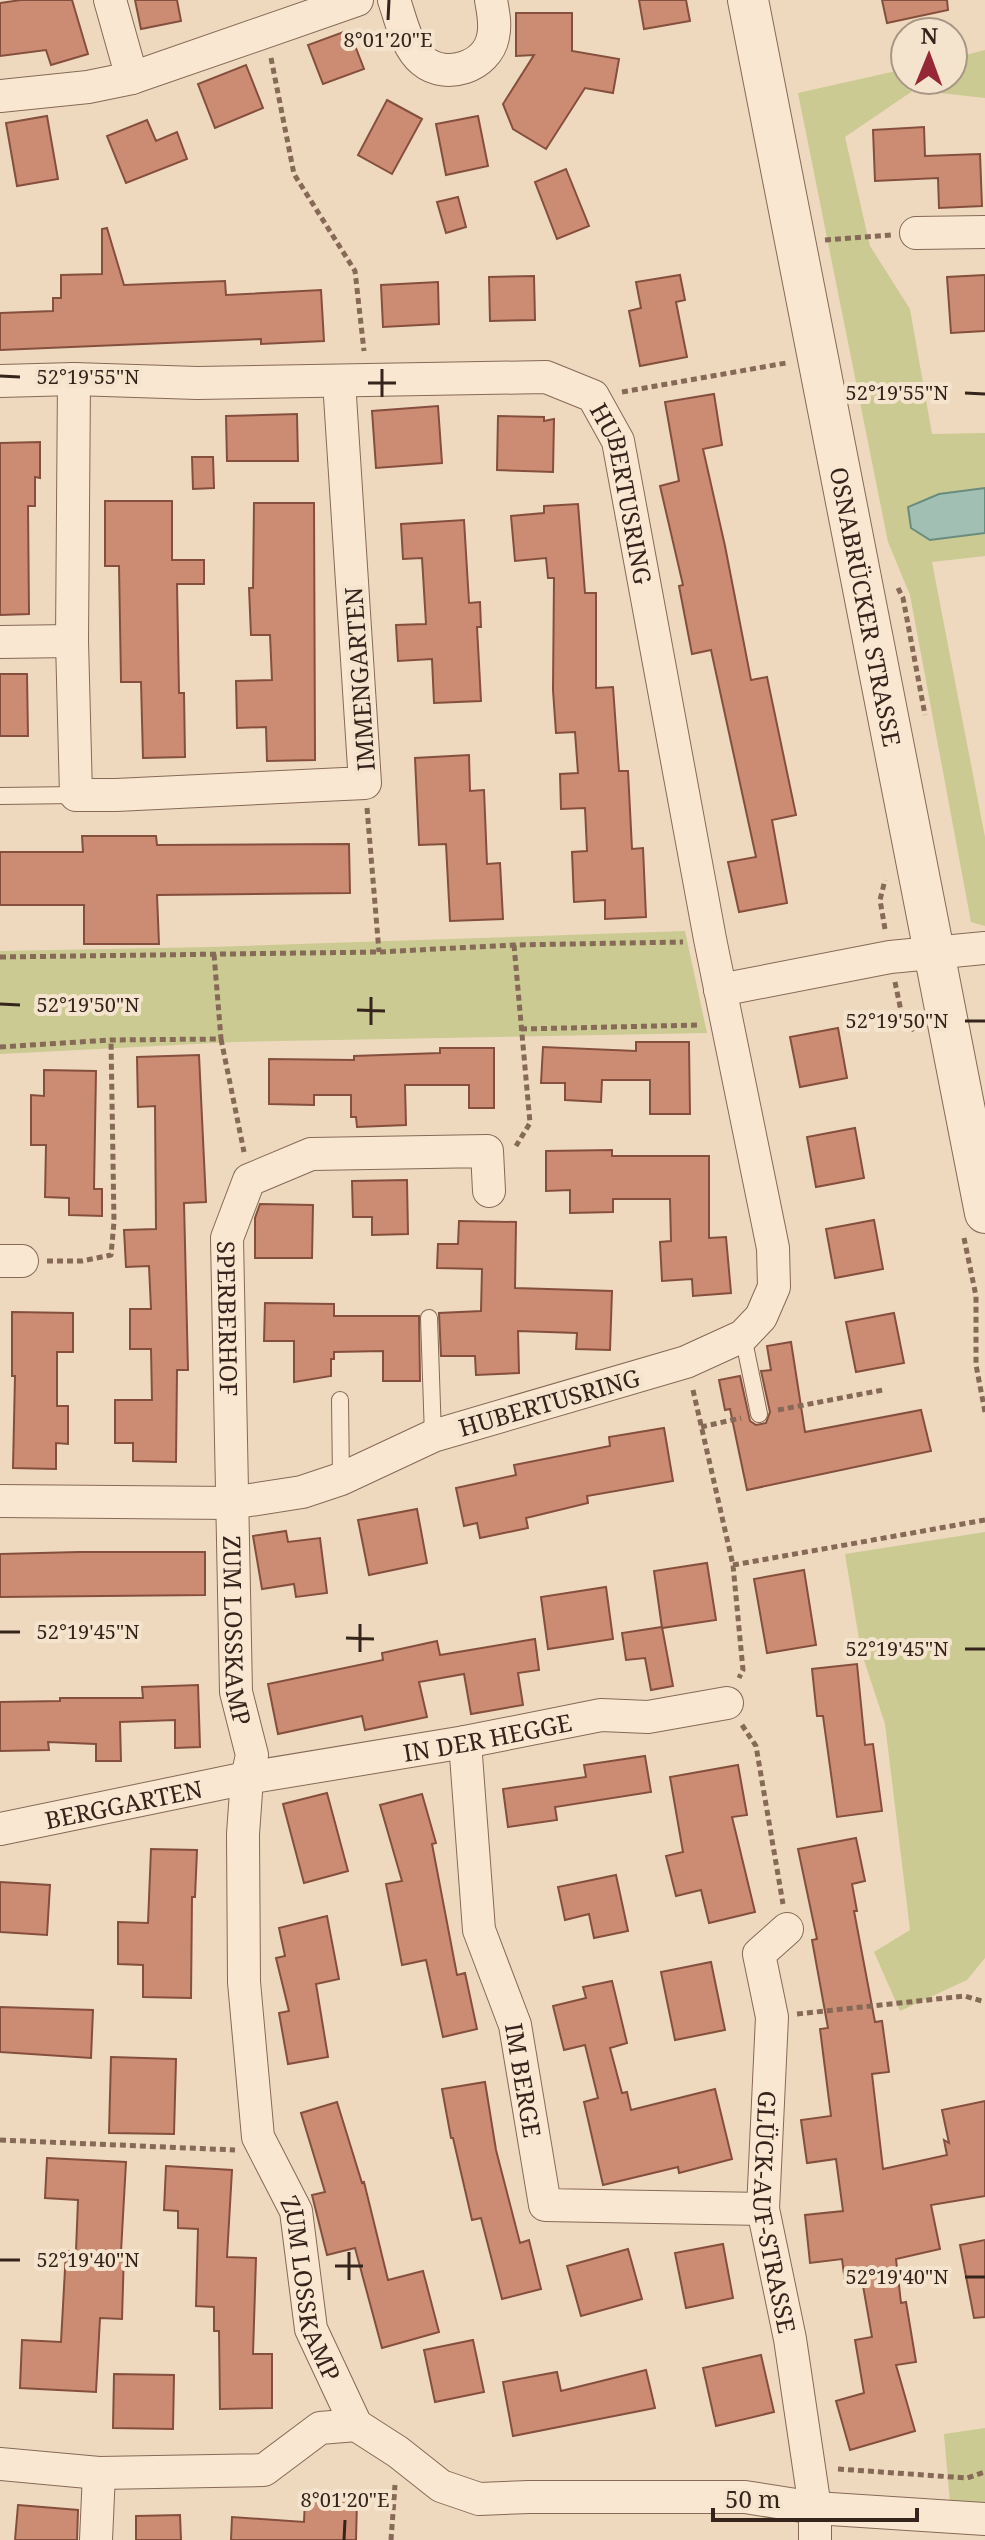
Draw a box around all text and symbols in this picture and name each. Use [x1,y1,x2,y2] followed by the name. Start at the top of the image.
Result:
[889,16,969,96] north arrow
[920,20,938,50] text: N
[344,26,432,53] text: 8°01'20"E
[37,363,139,390] text: 52°19'55"N
[846,379,948,406] text: 52°19'55"N
[583,396,661,587] street label: HUBERTUSRING
[823,464,910,749] street label: OSNABRÜCKER STRASSE
[336,586,382,772] street label: IMMENGARTEN
[37,991,139,1018] text: 52°19'50"N
[846,1007,948,1034] text: 52°19'50"N
[211,1240,247,1397] street label: SPERBERHOF
[455,1360,643,1444] street label: HUBERTUSRING
[216,1535,260,1729] street label: ZUM LOSSKAMP
[37,1618,139,1645] text: 52°19'45"N
[846,1635,948,1662] text: 52°19'45"N
[400,1705,574,1768] street label: IN DER HEGGE
[42,1771,205,1836] street label: BERGGARTEN
[498,2020,550,2140] street label: IM BERGE
[746,2090,805,2336] street label: GLÜCK-AUF-STRASSE
[274,2189,349,2386] street label: ZUM LOSSKAMP
[37,2246,139,2273] text: 52°19'40"N
[846,2263,948,2290] text: 52°19'40"N
[713,2472,917,2522] scale bar
[725,2482,781,2515] text: 50 m
[301,2486,389,2513] text: 8°01'20"E

